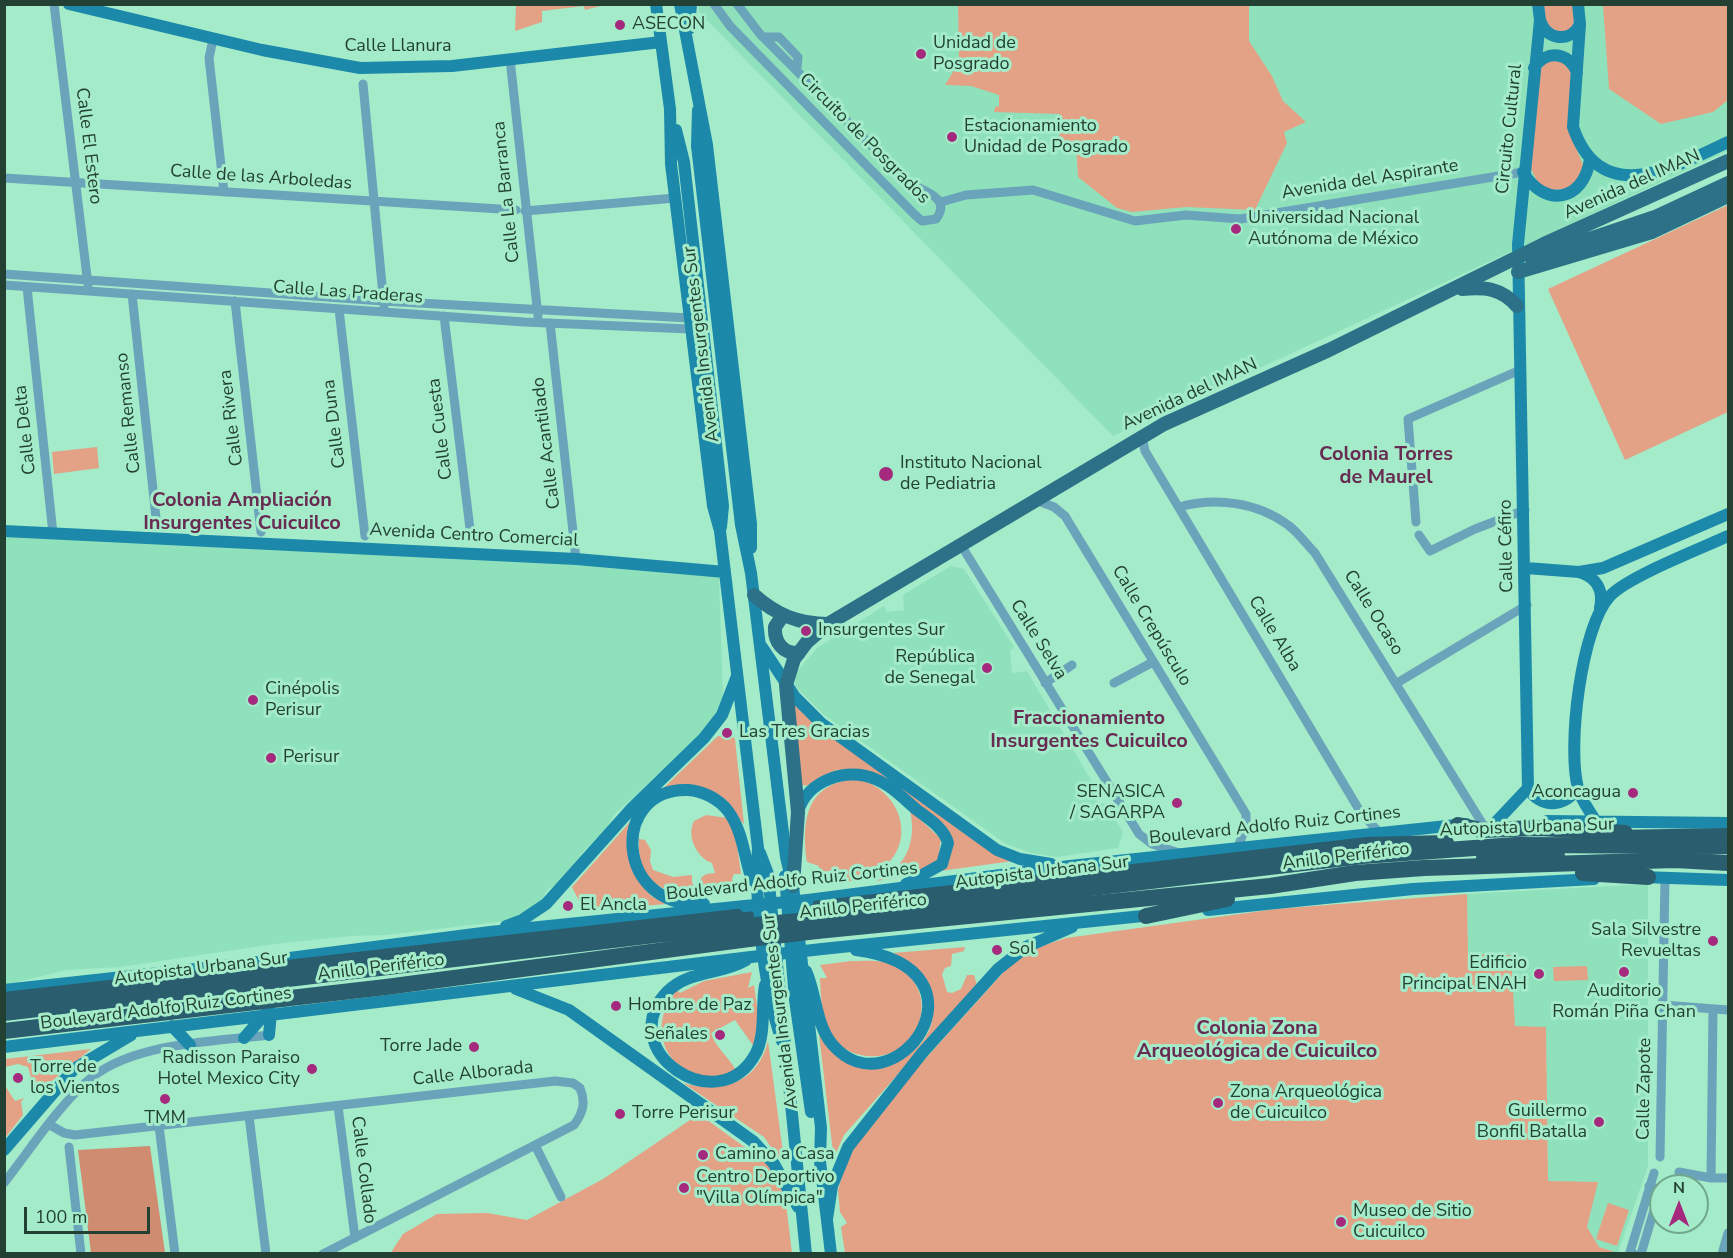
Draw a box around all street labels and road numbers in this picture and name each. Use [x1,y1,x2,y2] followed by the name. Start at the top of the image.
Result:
[345,36,451,58] street label: Calle Llanura
[1492,63,1528,195] street label: Circuito Cultural
[794,69,934,209] street label: Circuito de Posgrados
[70,86,106,206] street label: Calle El Estero
[489,120,525,264] street label: Calle La Barranca
[1561,145,1703,225] street label: Avenida del IMAN
[1280,155,1460,205] street label: Avenida del Aspirante
[169,161,353,195] street label: Calle de las Arboledas
[679,245,725,443] street label: Avenida Insurgentes Sur
[272,277,424,309] street label: Calle Las Praderas
[112,352,146,474] street label: Calle Remanso
[1119,354,1261,436] street label: Avenida del IMAN
[215,369,249,467] street label: Calle Rivera
[528,376,566,510] street label: Calle Acantilado
[424,377,458,481] street label: Calle Cuesta
[319,378,351,470] street label: Calle Duna
[11,384,41,476] street label: Calle Delta
[1495,499,1519,593] street label: Calle Céfiro
[369,520,579,552] street label: Avenida Centro Comercial
[1106,562,1196,690] street label: Calle Crepúsculo
[1338,566,1408,660] street label: Calle Ocaso
[1243,592,1305,676] street label: Calle Alba
[1005,596,1071,684] street label: Calle Selva
[1148,802,1402,850] street label: Boulevard Adolfo Ruiz Cortines
[1439,814,1615,842] street label: Autopista Urbana Sur
[1281,838,1411,876] street label: Anillo Periférico
[954,852,1130,894] street label: Autopista Urbana Sur
[665,858,919,906] street label: Boulevard Adolfo Ruiz Cortines
[798,890,928,924] street label: Anillo Periférico
[758,912,804,1110] street label: Avenida Insurgentes Sur
[113,948,289,990] street label: Autopista Urbana Sur
[316,949,446,987] street label: Anillo Periférico
[39,983,293,1035] street label: Boulevard Adolfo Ruiz Cortines
[1633,1038,1657,1140] street label: Calle Zapote
[412,1057,534,1091] street label: Calle Alborada
[346,1115,380,1225] street label: Calle Collado

